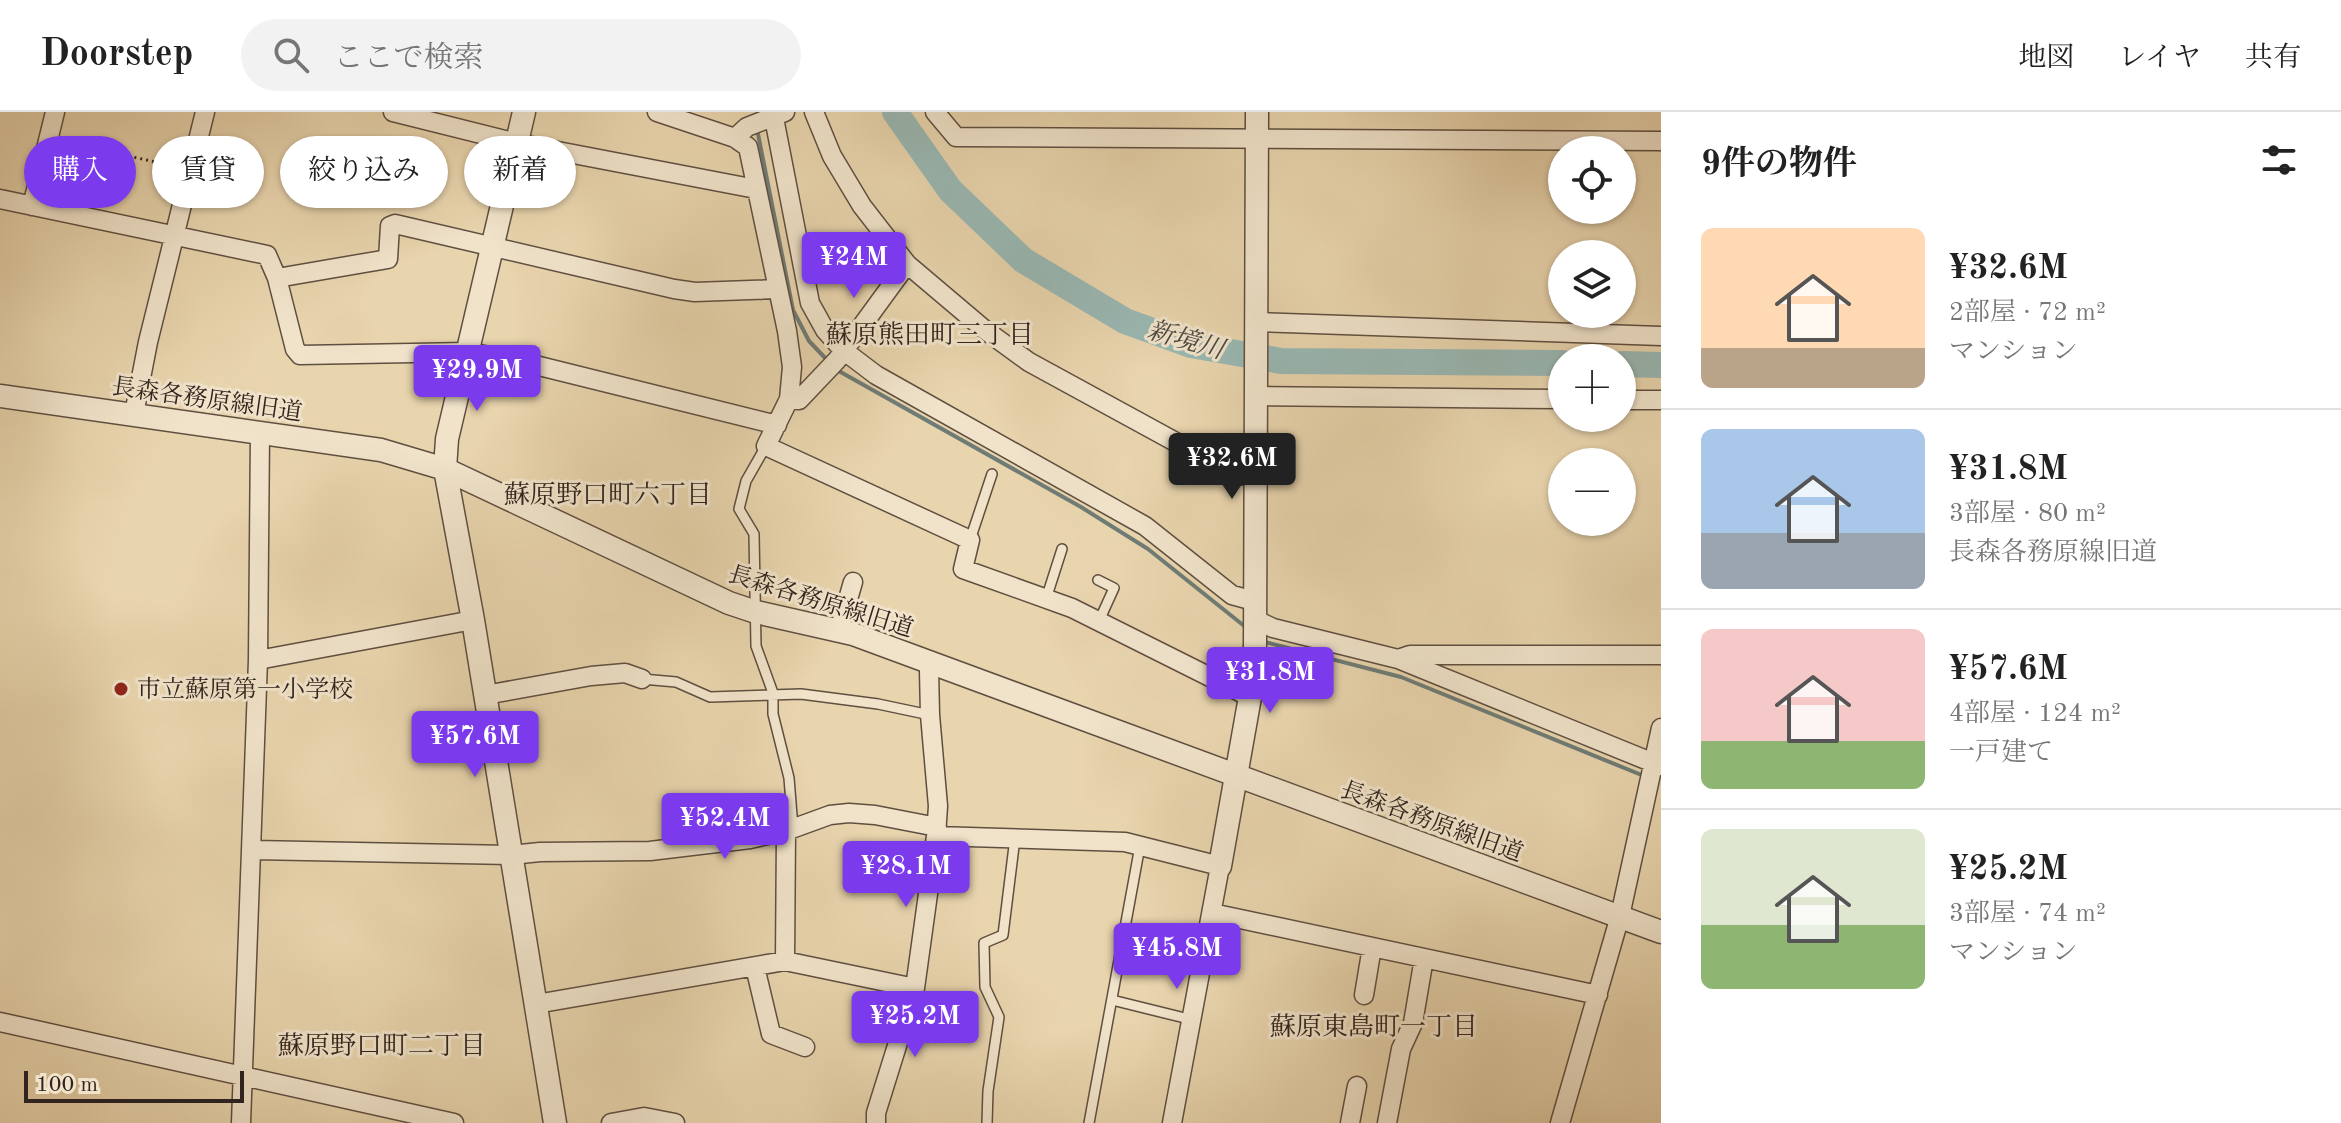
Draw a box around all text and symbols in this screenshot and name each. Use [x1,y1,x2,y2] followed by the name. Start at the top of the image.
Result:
[241,19,801,91] search box
[269,33,313,77] icon: search
[40,36,193,74] text: Doorstep
[333,44,483,74] text: ここで検索
[2018,45,2074,73] text: 地図
[2118,45,2201,73] text: レイヤ
[2245,45,2301,73] text: 共有
[24,136,136,208] chip: 購入
[152,136,264,208] chip: 賃貸
[280,136,448,208] chip: 絞り込み
[464,136,576,208] chip: 新着
[1548,136,1636,536] map controls
[1548,136,1636,224] button: locate
[2257,138,2301,182] icon: filters
[1701,148,1857,182] text: 9件の物件
[807,232,901,300] pin: ¥24M
[1548,240,1636,328] button: layers
[820,245,888,271] text: ¥24M
[1949,252,2068,286] text: ¥32.6M
[1765,260,1861,356] icon: home
[1949,300,2106,326] text: 2部屋 · 72 m²
[1144,316,1230,365] water label: 新境川
[826,321,1034,349] district label: 蘇原熊田町三丁目
[1949,339,2078,365] text: マンション
[1548,344,1636,432] button: +
[412,345,542,413] pin: ¥29.9M
[432,358,522,384] text: ¥29.9M
[110,373,304,426] street label: 長森各務原線旧道
[1167,433,1297,501] pin: ¥32.6M
[1187,446,1277,472] text: ¥32.6M
[1548,448,1636,536] button: −
[1949,453,2068,487] text: ¥31.8M
[1765,461,1861,557] icon: home
[504,481,712,509] district label: 蘇原野口町六丁目
[1949,501,2106,527] text: 3部屋 · 80 m²
[1949,540,2157,566] text: 長森各務原線旧道
[725,561,917,642] street label: 長森各務原線旧道
[1205,647,1335,715] pin: ¥31.8M
[1949,653,2068,687] text: ¥57.6M
[1225,660,1315,686] text: ¥31.8M
[1765,661,1861,757] icon: home
[137,676,353,703] place label: 市立蘇原第一小学校
[112,680,130,698] marker: 市立蘇原第一小学校
[1949,701,2121,727] text: 4部屋 · 124 m²
[410,711,540,779] pin: ¥57.6M
[430,724,520,750] text: ¥57.6M
[1949,740,2053,766] text: 一戸建て
[1337,776,1527,867] street label: 長森各務原線旧道
[660,793,790,861] pin: ¥52.4M
[680,806,770,832] text: ¥52.4M
[841,841,971,909] pin: ¥28.1M
[1949,853,2068,887] text: ¥25.2M
[861,854,951,880] text: ¥28.1M
[1765,861,1861,957] icon: home
[1949,901,2106,927] text: 3部屋 · 74 m²
[1112,923,1242,991] pin: ¥45.8M
[1132,936,1222,962] text: ¥45.8M
[1949,940,2078,966] text: マンション
[850,991,980,1059] pin: ¥25.2M
[870,1004,960,1030] text: ¥25.2M
[1270,1013,1478,1041] district label: 蘇原東島町一丁目
[278,1032,486,1060] district label: 蘇原野口町二丁目
[24,1067,244,1103] scale bar
[36,1074,98,1096] text: 100 m

